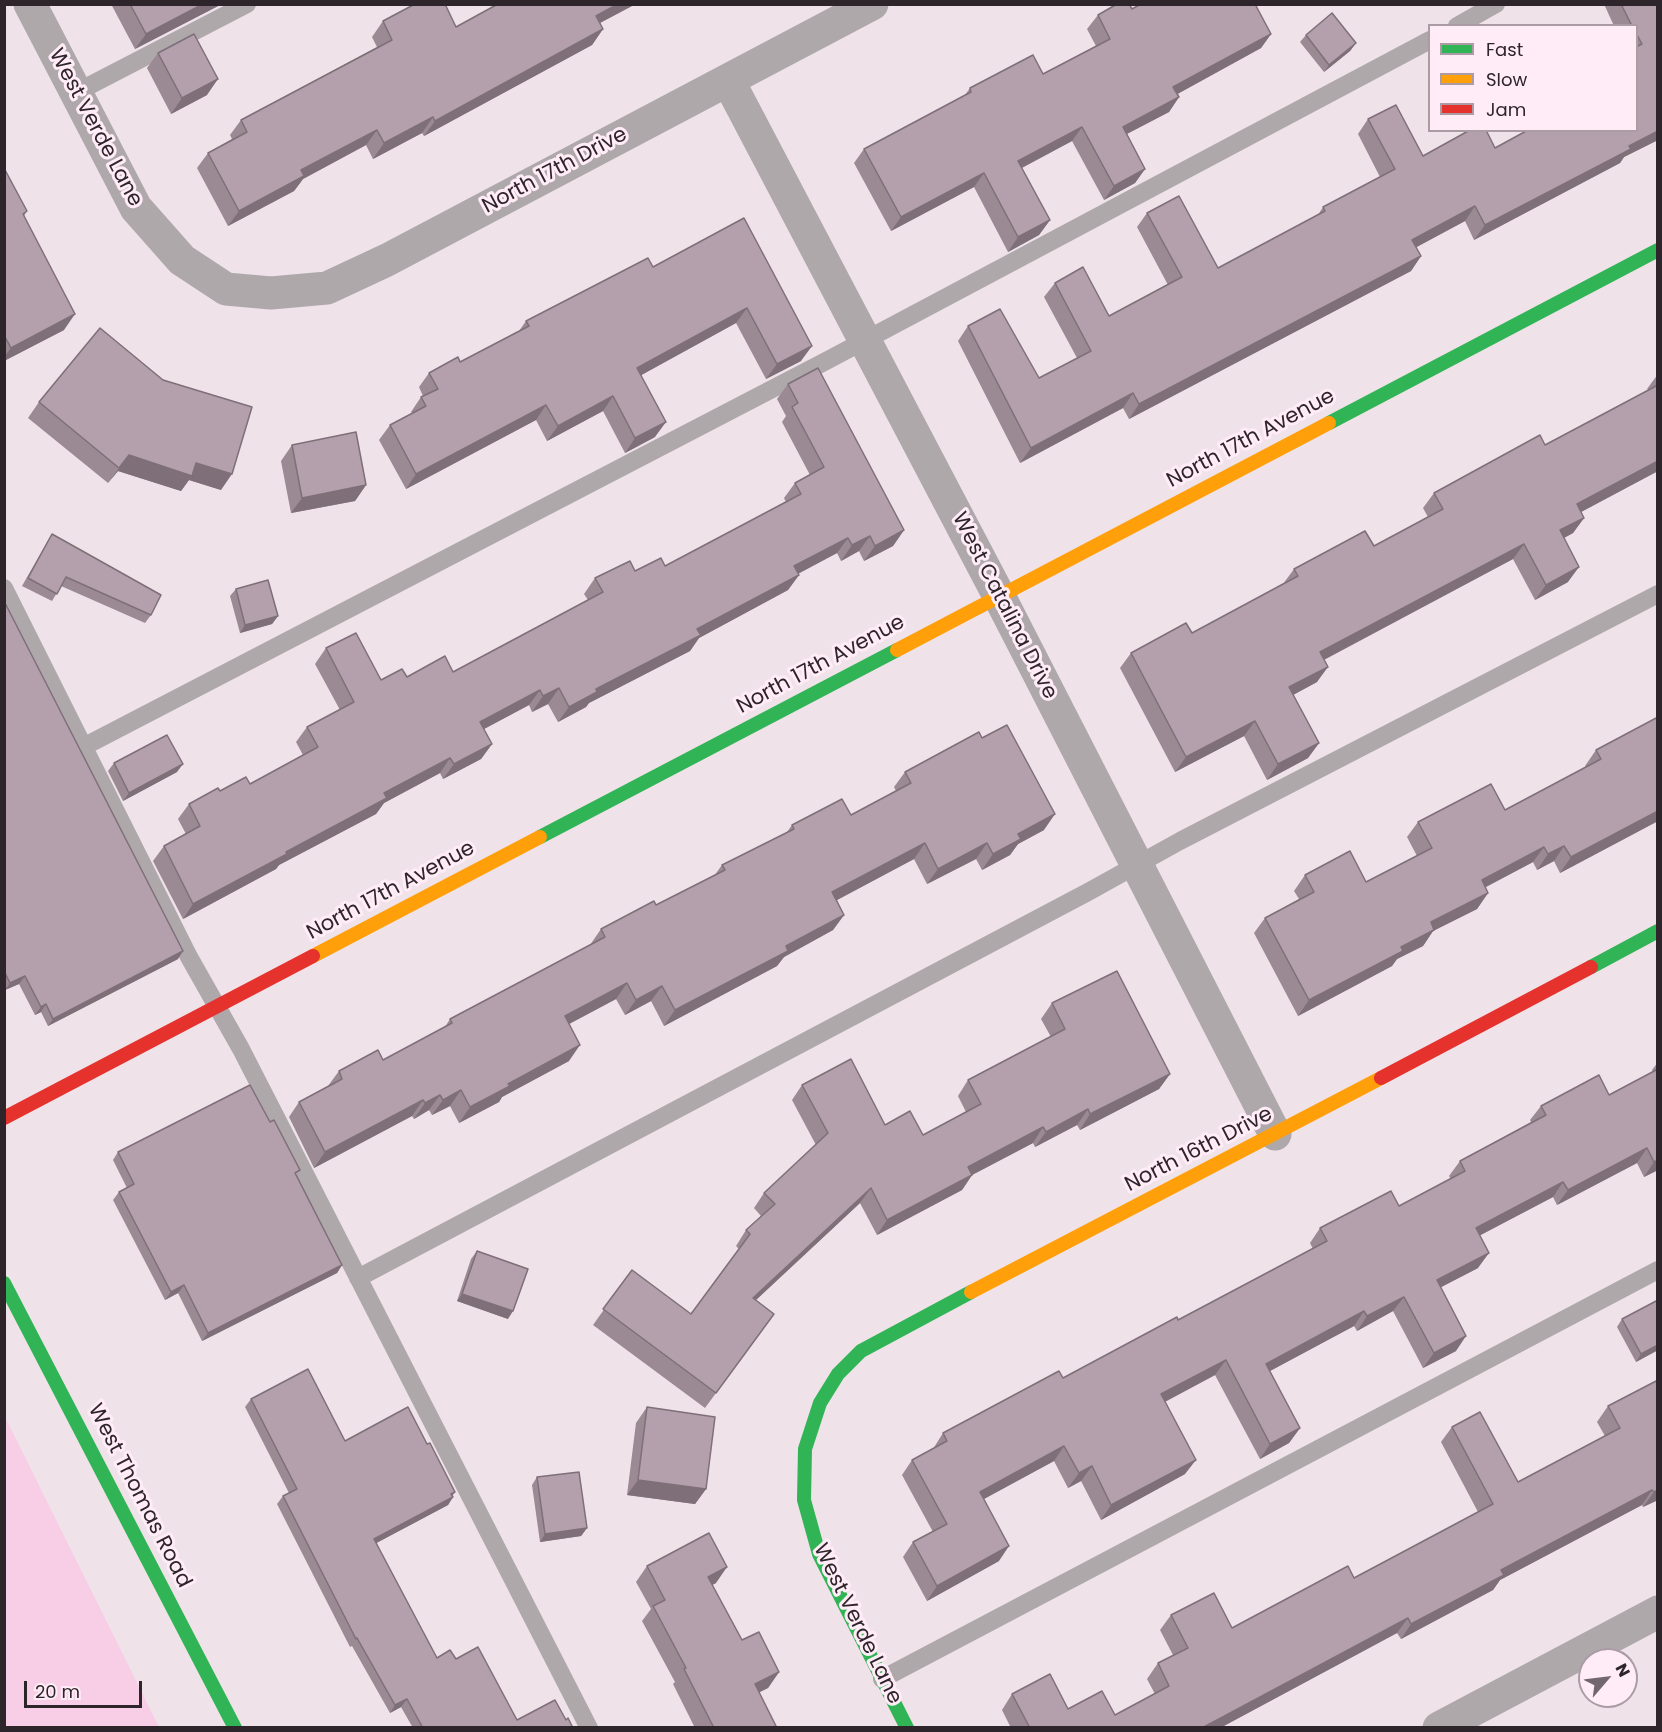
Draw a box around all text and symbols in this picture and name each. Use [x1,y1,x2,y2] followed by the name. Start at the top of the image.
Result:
[1428,24,1638,132] legend
[1486,37,1523,62] text: Fast
[43,45,147,211] street label: West Verde Lane
[1486,67,1527,92] text: Slow
[1486,97,1526,122] text: Jam
[478,122,632,220] street label: North 17th Drive
[1163,384,1339,494] street label: North 17th Avenue
[946,508,1062,704] street label: West Catalina Drive
[733,610,909,720] street label: North 17th Avenue
[303,836,479,946] street label: North 17th Avenue
[1121,1102,1277,1198] street label: North 16th Drive
[82,1400,196,1592] street label: West Thomas Road
[807,1540,907,1708] street label: West Verde Lane
[1578,1648,1638,1708] north arrow
[1610,1660,1636,1681] text: N
[27,1669,146,1707] scale bar
[35,1679,80,1704] text: 20 m

